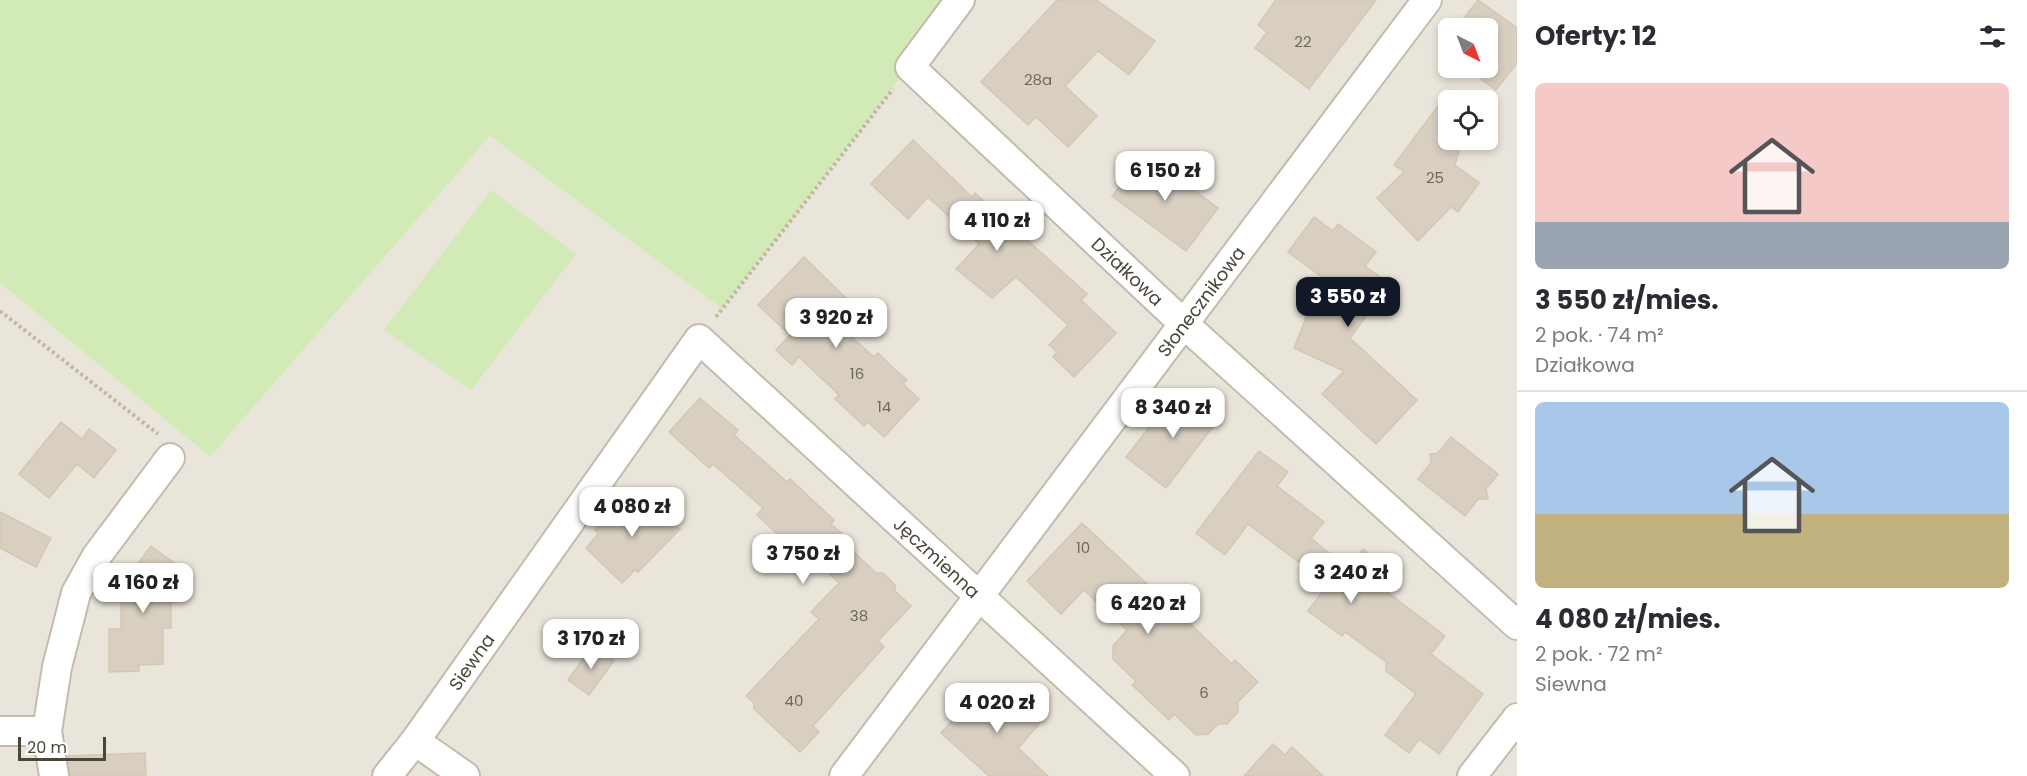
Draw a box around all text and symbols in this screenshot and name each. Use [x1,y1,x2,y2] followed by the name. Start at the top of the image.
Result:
[1438,18,1498,78] north arrow
[1438,18,1498,150] map controls
[1535,18,1656,54] text: Oferty: 12
[1976,20,2009,53] icon: filters
[1294,31,1312,52] house number: 22
[1024,69,1052,90] house number: 28a
[1438,90,1498,150] button: locate
[1718,122,1826,230] icon: home
[1103,151,1227,202] pin: 6 150 zł
[1129,156,1201,184] text: 6 150 zł
[1426,167,1444,188] house number: 25
[935,201,1059,252] pin: 4 110 zł
[964,206,1030,234] text: 4 110 zł
[1086,231,1169,311] street label: Działkowa
[1151,241,1250,361] street label: Słonecznikowa
[1286,277,1410,328] pin: 3 550 zł
[1310,282,1386,310] text: 3 550 zł
[1535,282,1719,318] text: 3 550 zł/mies.
[774,298,898,349] pin: 3 920 zł
[799,303,873,331] text: 3 920 zł
[1535,321,1664,349] text: 2 pok. · 74 m²
[1535,351,1635,379] text: Działkowa
[850,363,864,384] house number: 16
[1111,388,1235,439] pin: 8 340 zł
[1135,393,1211,421] text: 8 340 zł
[877,396,891,417] house number: 14
[1718,441,1826,549] icon: home
[570,487,694,538] pin: 4 080 zł
[593,492,671,520] text: 4 080 zł
[888,511,986,604] street label: Jęczmienna
[741,534,865,585] pin: 3 750 zł
[1076,537,1090,558] house number: 10
[766,539,840,567] text: 3 750 zł
[1289,553,1413,604] pin: 3 240 zł
[1314,558,1388,586] text: 3 240 zł
[81,563,205,614] pin: 4 160 zł
[107,568,179,596] text: 4 160 zł
[1086,584,1210,635] pin: 6 420 zł
[1110,589,1186,617] text: 6 420 zł
[1535,601,1720,637] text: 4 080 zł/mies.
[850,605,868,626] house number: 38
[529,619,653,670] pin: 3 170 zł
[557,624,625,652] text: 3 170 zł
[442,628,500,695] street label: Siewna
[1535,640,1663,668] text: 2 pok. · 72 m²
[1535,670,1607,698] text: Siewna
[1199,682,1209,703] house number: 6
[935,683,1059,734] pin: 4 020 zł
[959,688,1035,716] text: 4 020 zł
[785,690,803,711] house number: 40
[18,734,106,762] scale bar
[27,736,67,759] text: 20 m

